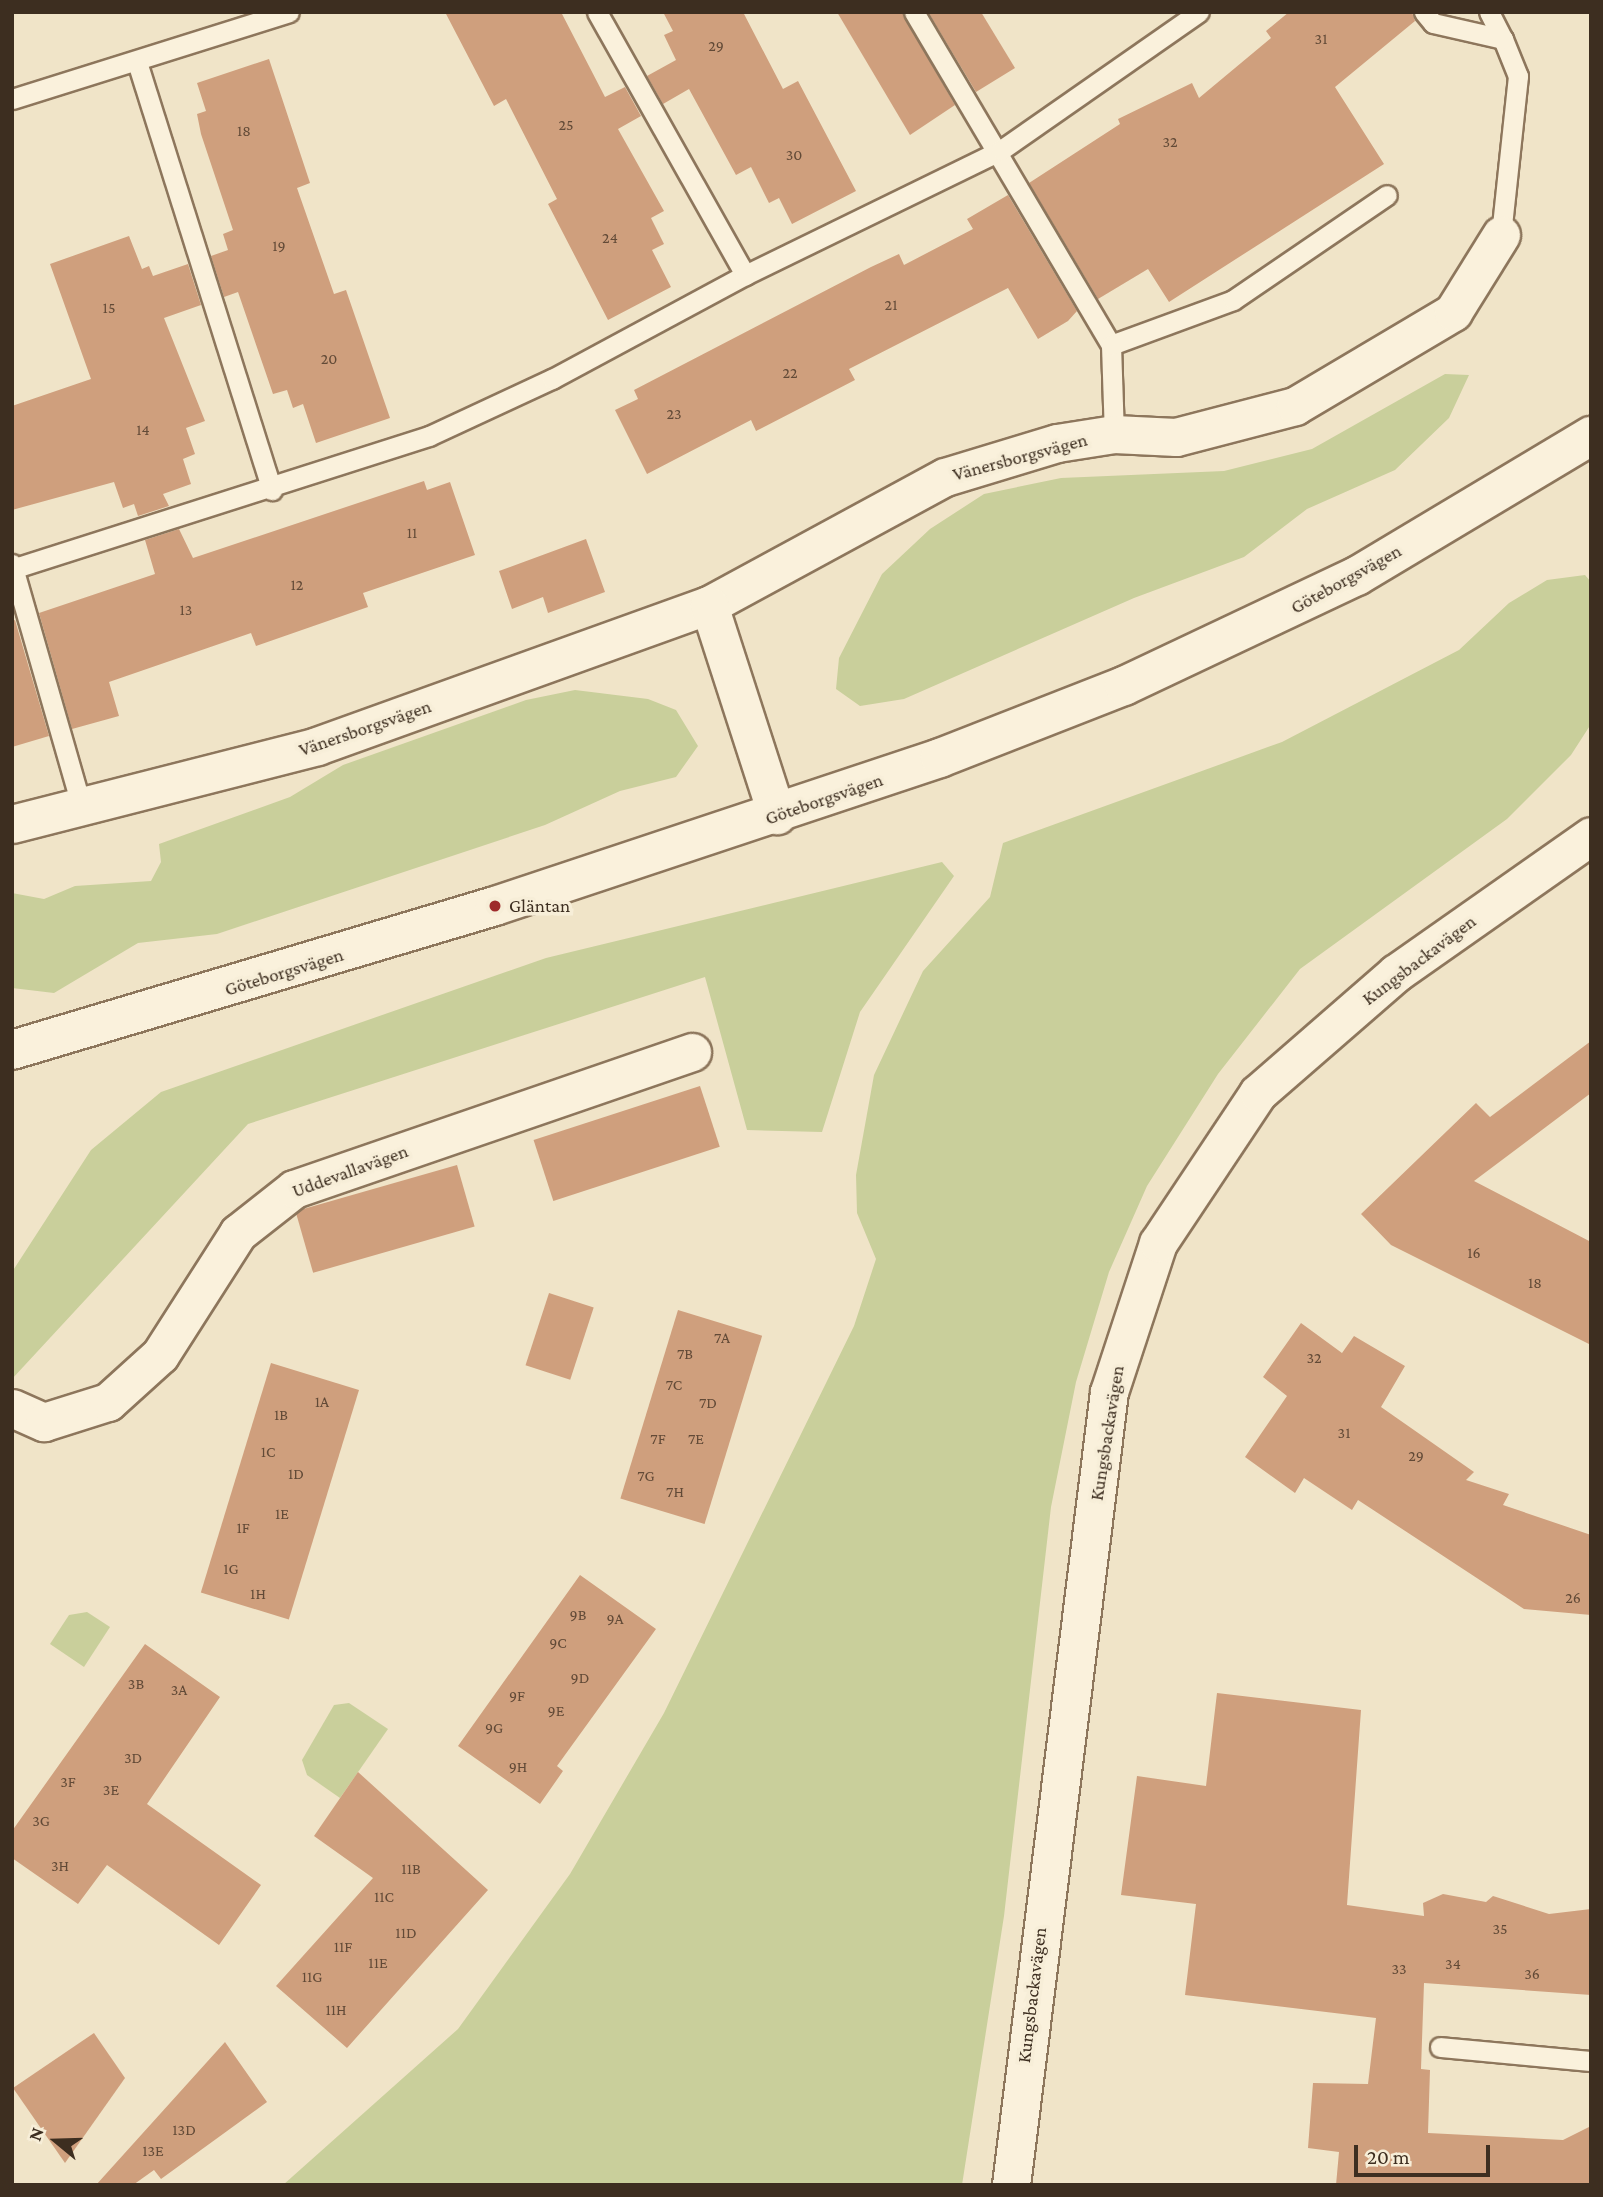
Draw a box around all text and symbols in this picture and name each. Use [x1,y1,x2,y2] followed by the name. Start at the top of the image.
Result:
[1315,29,1327,49] house number: 31
[708,36,724,56] house number: 29
[558,115,574,135] house number: 25
[237,121,251,141] house number: 18
[1162,132,1178,152] house number: 32
[786,145,802,165] house number: 30
[602,228,618,248] house number: 24
[272,236,286,256] house number: 19
[885,295,897,315] house number: 21
[103,298,115,318] house number: 15
[321,349,337,369] house number: 20
[782,363,798,383] house number: 22
[666,404,682,424] house number: 23
[136,420,150,440] house number: 14
[950,428,1090,486] street label: Vänersborgsvägen
[407,523,417,543] house number: 11
[1287,539,1405,619] street label: Göteborgsvägen
[291,575,303,595] house number: 12
[180,600,192,620] house number: 13
[296,695,434,761] street label: Vänersborgsvägen
[762,768,886,830] street label: Göteborgsvägen
[509,895,570,917] place label: Gläntan
[487,898,503,914] marker: Gläntan
[1358,910,1480,1010] street label: Kungsbackavägen
[222,943,346,1001] street label: Göteborgsvägen
[289,1139,411,1203] street label: Uddevallavägen
[1467,1243,1481,1263] house number: 16
[1528,1273,1542,1293] house number: 18
[714,1328,730,1348] house number: 7A
[677,1344,693,1364] house number: 7B
[1306,1348,1322,1368] house number: 32
[1085,1364,1129,1502] street label: Kungsbackavägen
[666,1375,682,1395] house number: 7C
[315,1392,329,1412] house number: 1A
[699,1393,717,1413] house number: 7D
[274,1405,288,1425] house number: 1B
[1338,1423,1350,1443] house number: 31
[650,1429,666,1449] house number: 7F
[688,1429,704,1449] house number: 7E
[261,1442,275,1462] house number: 1C
[1408,1446,1424,1466] house number: 29
[288,1464,304,1484] house number: 1D
[637,1466,655,1486] house number: 7G
[666,1482,684,1502] house number: 7H
[275,1504,289,1524] house number: 1E
[236,1518,250,1538] house number: 1F
[223,1559,239,1579] house number: 1G
[250,1584,266,1604] house number: 1H
[1565,1588,1581,1608] house number: 26
[570,1605,586,1625] house number: 9B
[606,1609,624,1629] house number: 9A
[549,1633,567,1653] house number: 9C
[571,1668,589,1688] house number: 9D
[128,1674,144,1694] house number: 3B
[171,1680,187,1700] house number: 3A
[509,1686,525,1706] house number: 9F
[548,1701,564,1721] house number: 9E
[485,1718,503,1738] house number: 9G
[124,1748,142,1768] house number: 3D
[509,1757,527,1777] house number: 9H
[60,1772,76,1792] house number: 3F
[103,1780,119,1800] house number: 3E
[32,1811,50,1831] house number: 3G
[51,1856,69,1876] house number: 3H
[401,1859,421,1879] house number: 11B
[374,1887,394,1907] house number: 11C
[1492,1919,1508,1939] house number: 35
[395,1923,417,1943] house number: 11D
[1012,1926,1052,2064] street label: Kungsbackavägen
[334,1937,352,1957] house number: 11F
[368,1953,388,1973] house number: 11E
[1445,1954,1461,1974] house number: 34
[1391,1959,1407,1979] house number: 33
[1524,1964,1540,1984] house number: 36
[302,1967,322,1987] house number: 11G
[325,2000,347,2020] house number: 11H
[21,2106,91,2176] north arrow
[172,2120,196,2140] house number: 13D
[24,2124,48,2144] text: N
[1358,2130,1494,2174] scale bar
[142,2141,164,2161] house number: 13E
[1367,2145,1410,2169] text: 20 m

